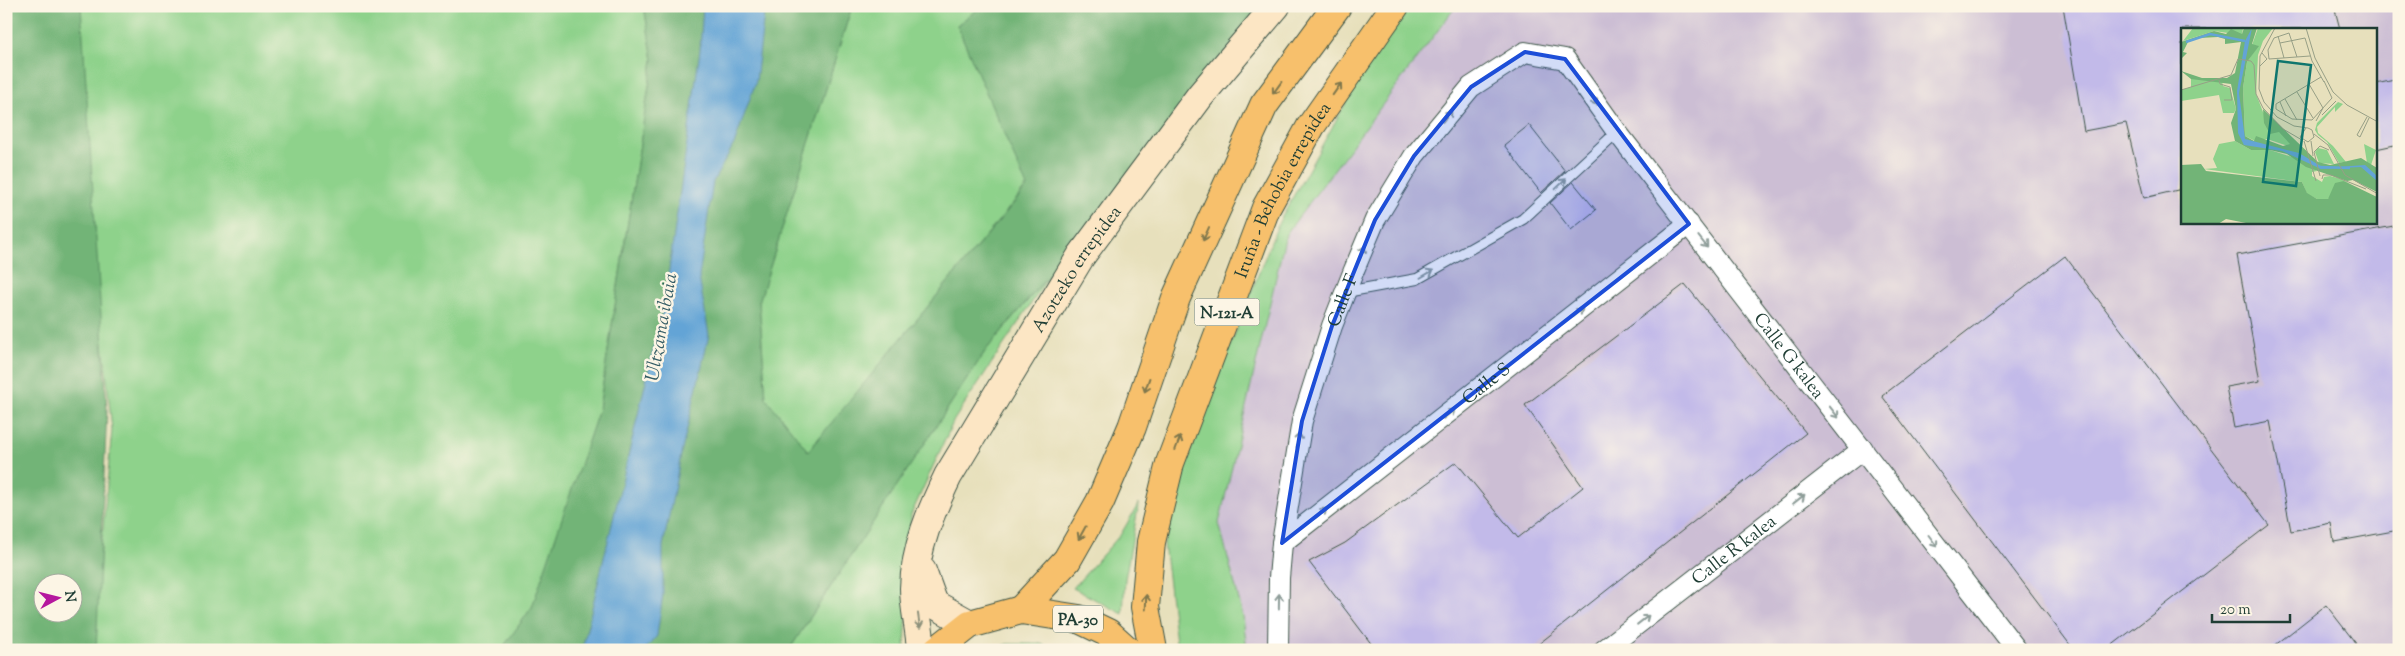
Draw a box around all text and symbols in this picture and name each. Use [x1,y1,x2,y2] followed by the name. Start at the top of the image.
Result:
[2181,28,2378,224] inset map
[1272,81,1282,95] one-way arrow
[1332,82,1342,96] one-way arrow
[1588,92,1598,106] one-way arrow
[1230,98,1339,283] street label: Iruña - Behobia errepidea
[1441,110,1452,123] one-way arrow
[1555,178,1568,190] one-way arrow
[1026,201,1129,338] street label: Azotzeko errepidea
[1201,226,1211,241] one-way arrow
[1698,235,1708,249] one-way arrow
[1357,246,1367,261] one-way arrow
[1419,268,1433,278] one-way arrow
[640,271,685,384] water label: Ultzama ibaia
[1322,271,1366,331] street label: Calle F
[1194,298,1260,326] road number: N-121-A
[1570,307,1583,318] one-way arrow
[1746,308,1830,405] street label: Calle G kalea
[1457,357,1517,412] street label: Calle S
[1142,376,1151,392] one-way arrow
[1829,405,1840,418] one-way arrow
[1442,408,1455,419] one-way arrow
[1294,432,1304,448] one-way arrow
[1173,436,1183,451] one-way arrow
[1792,493,1805,504] one-way arrow
[1314,508,1327,519] one-way arrow
[1687,510,1783,592] street label: Calle R kalea
[1077,526,1087,540] one-way arrow
[1928,534,1939,547] one-way arrow
[32,574,82,624] north arrow
[58,590,80,603] text: N
[2212,591,2290,623] scale bar
[1274,593,1283,609] one-way arrow
[1142,594,1151,610] one-way arrow
[2220,600,2251,621] text: 20 m
[1053,606,1103,632] road number: PA-30
[914,613,924,629] one-way arrow
[1636,614,1649,625] one-way arrow

